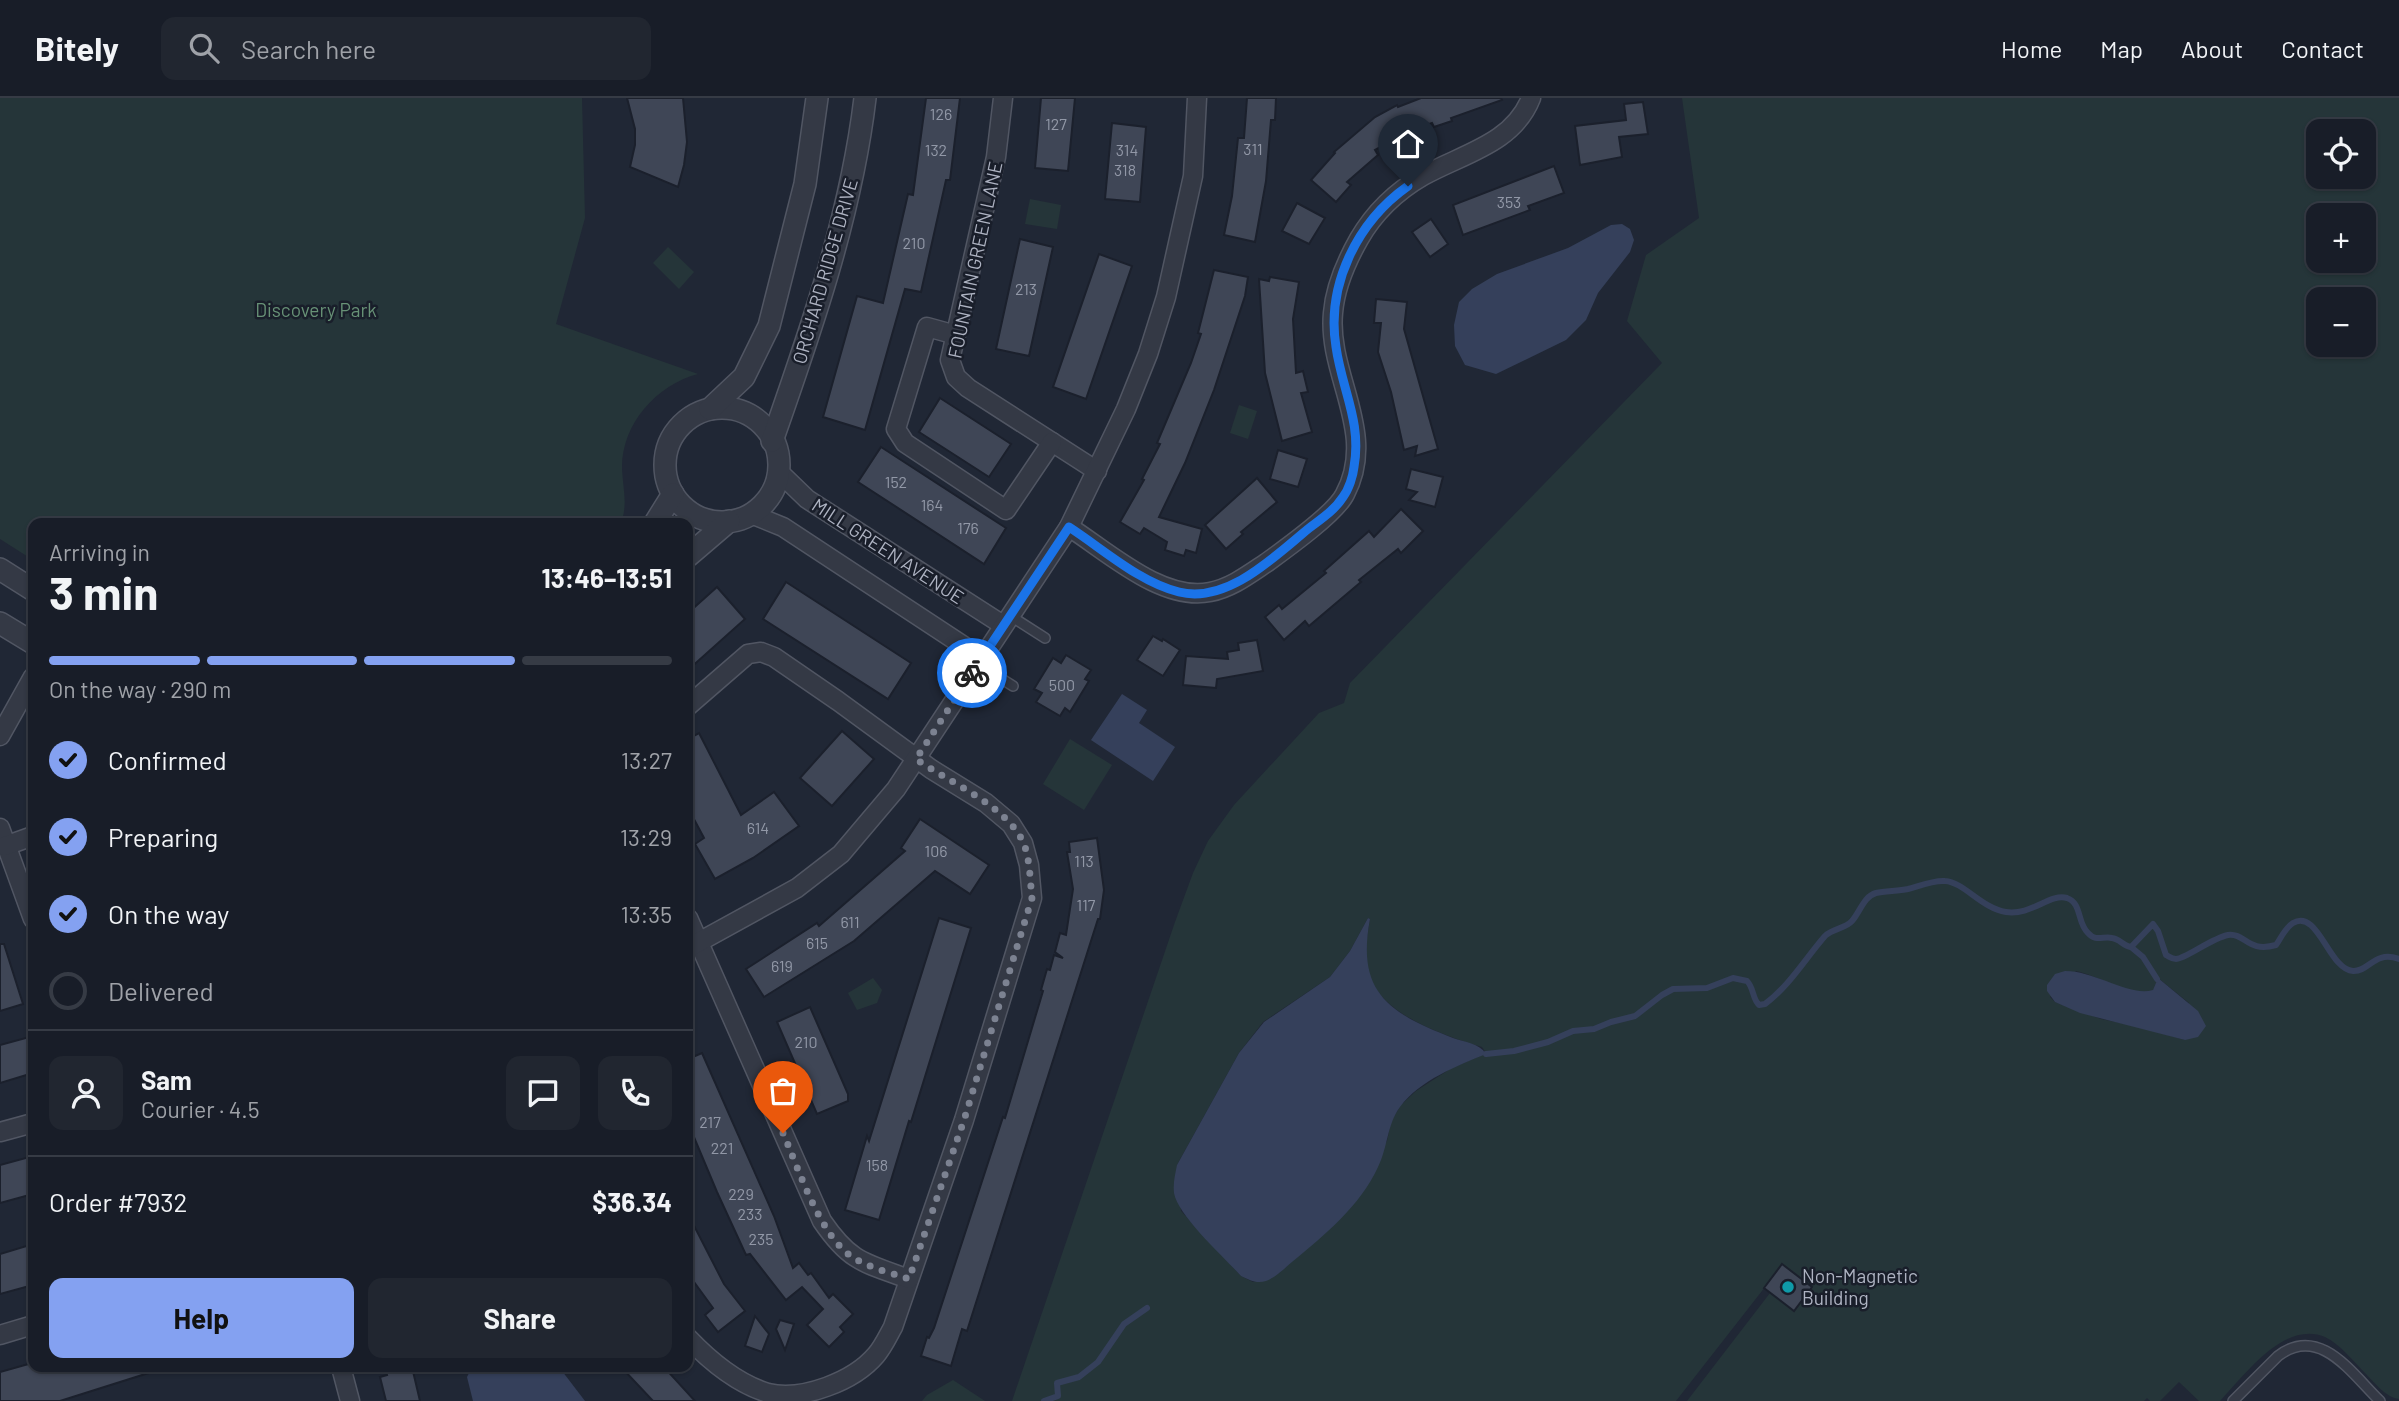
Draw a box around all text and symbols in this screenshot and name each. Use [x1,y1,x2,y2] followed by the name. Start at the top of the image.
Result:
[161,17,651,80] search box
[35,28,119,68] text: Bitely
[185,29,223,67] icon: search
[241,33,376,64] text: Search here
[2001,34,2062,63] text: Home
[2100,34,2143,63] text: Map
[2181,34,2243,63] text: About
[2281,34,2364,63] text: Contact
[930,104,952,123] house number: 126
[1045,114,1067,133] house number: 127
[1378,114,1438,186] pin
[2306,119,2376,357] map controls
[2306,119,2376,189] button: locate
[1389,125,1427,163] icon: home
[1243,139,1263,158] house number: 311
[925,140,947,159] house number: 132
[1116,140,1138,159] house number: 314
[942,159,1007,360] street label: FOUNTAIN GREEN LANE
[1114,160,1136,179] house number: 318
[787,175,862,366] street label: ORCHARD RIDGE DRIVE
[1497,192,1521,211] house number: 353
[2306,203,2376,273] button: +
[903,233,926,252] house number: 210
[1015,279,1037,298] house number: 213
[2306,287,2376,357] button: −
[255,298,377,321] park label: Discovery Park
[885,472,907,491] house number: 152
[808,493,969,608] street label: MILL GREEN AVENUE
[921,495,943,514] house number: 164
[957,518,979,537] house number: 176
[49,538,150,566] text: Arriving in
[542,562,672,593] text: 13:46–13:51
[49,564,158,619] text: 3 min
[937,638,1007,708] courier
[953,654,991,692] icon: bike
[49,675,231,703] text: On the way · 290 m
[1049,675,1075,694] house number: 500
[49,741,87,779] icon: check
[108,744,227,775] text: Confirmed
[621,746,672,774] text: 13:27
[49,818,87,856] icon: check
[747,818,769,837] house number: 614
[108,821,218,852] text: Preparing
[620,823,672,851] text: 13:29
[925,841,947,860] house number: 106
[1074,851,1094,870] house number: 113
[49,895,87,933] icon: check
[1077,895,1096,914] house number: 117
[108,898,229,929] text: On the way
[621,900,672,928] text: 13:35
[840,912,860,931] house number: 611
[806,933,828,952] house number: 615
[771,956,793,975] house number: 619
[108,975,214,1006] text: Delivered
[795,1032,818,1051] house number: 210
[49,1056,123,1130] button: person
[506,1056,580,1130] button: chat
[598,1056,672,1130] button: phone
[753,1061,813,1133] pin
[141,1064,192,1095] text: Sam
[764,1072,802,1110] icon: bag
[141,1095,260,1123] text: Courier · 4.5
[699,1112,721,1131] house number: 217
[711,1138,733,1157] house number: 221
[866,1155,888,1174] house number: 158
[728,1184,754,1203] house number: 229
[49,1186,188,1217] text: Order #7932
[592,1186,672,1217] text: $36.34
[738,1204,762,1223] house number: 233
[749,1229,773,1248] house number: 235
[1802,1264,1918,1309] place label: Non-Magnetic Building
[49,1278,354,1358] button: Help
[368,1278,672,1358] button: Share
[1780,1279,1796,1295] marker: Non-Magnetic Building

